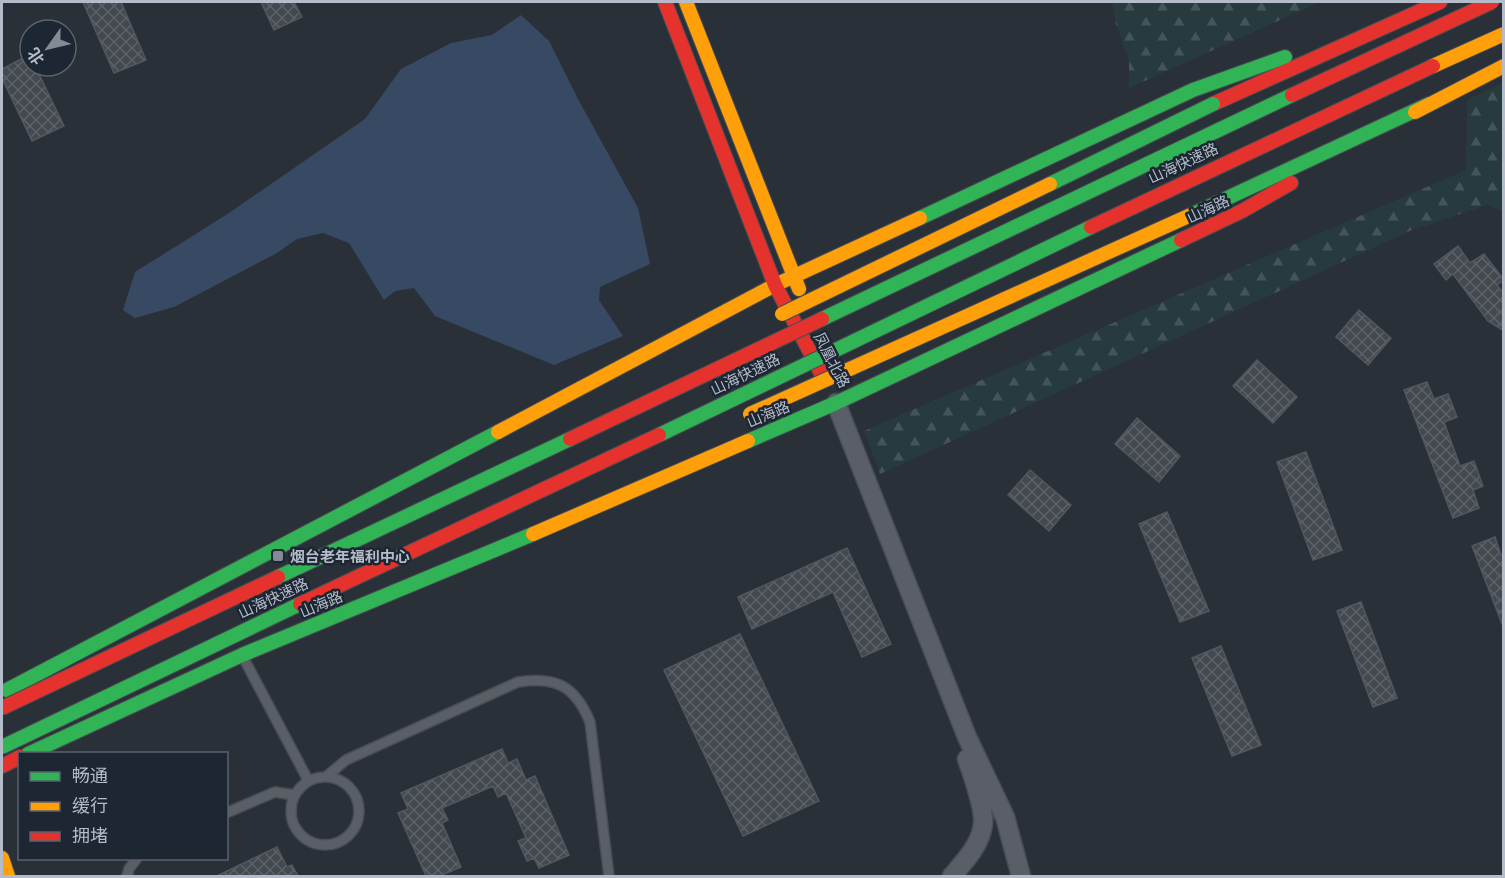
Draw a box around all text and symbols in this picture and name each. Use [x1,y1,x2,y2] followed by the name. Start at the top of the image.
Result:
[18,18,78,78] north arrow
[23,44,48,69] text: 北
[1145,139,1221,187] street label: 山海快速路
[1184,191,1232,227] street label: 山海路
[810,329,854,391] street label: 凤凰北路
[707,349,783,399] street label: 山海快速路
[744,396,792,432] street label: 山海路
[290,547,410,566] place label: 烟台老年福利中心
[271,549,285,563] marker: 烟台老年福利中心
[235,574,311,622] street label: 山海快速路
[297,586,345,622] street label: 山海路
[18,752,228,860] legend
[72,764,108,787] text: 畅通
[72,794,108,817] text: 缓行
[72,824,108,847] text: 拥堵

